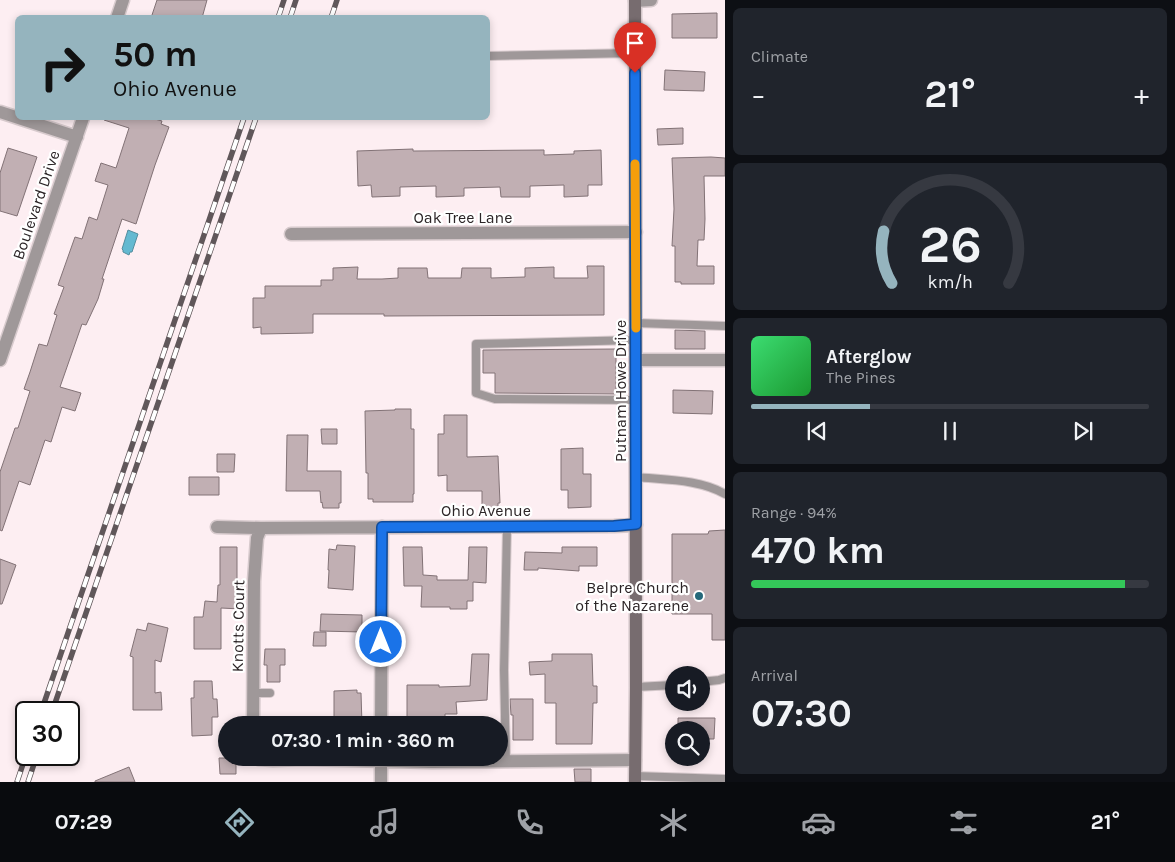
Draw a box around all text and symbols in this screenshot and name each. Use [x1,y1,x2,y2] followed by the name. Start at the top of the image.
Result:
[614,22,656,73] pin
[621,29,649,57] icon: arrive
[113,34,198,75] text: 50 m
[30,35,95,100] icon: right
[751,47,808,66] text: Climate
[924,72,976,117] text: 21°
[113,76,237,102] text: Ohio Avenue
[751,78,766,111] text: −
[1134,78,1149,111] text: +
[8,148,64,262] street label: Boulevard Drive
[414,208,512,227] street label: Oak Tree Lane
[918,214,982,275] text: 26
[927,272,973,293] text: km/h
[611,320,630,462] street label: Putnam Howe Drive
[826,346,912,368] text: Afterglow
[826,368,896,387] text: The Pines
[803,417,831,445] icon: previous
[936,417,964,445] icon: pause
[1069,417,1097,445] icon: next
[441,501,531,520] street label: Ohio Avenue
[751,503,837,522] text: Range · 94%
[751,528,885,573] text: 470 km
[575,578,689,615] place label: Belpre Church of the Nazarene
[228,580,248,672] street label: Knotts Court
[693,590,705,602] marker: Belpre Church of the Nazarene
[354,615,406,667] position arrow
[665,666,710,766] map controls
[665,666,710,711] button: sound
[751,666,798,685] text: Arrival
[751,691,852,736] text: 07:30
[15,701,80,766] speed limit sign: 30
[665,721,710,766] button: search
[271,730,455,752] text: 07:30 · 1 min · 360 m
[222,805,257,840] icon: directions
[367,805,402,840] icon: music
[512,805,547,840] icon: phone
[656,805,691,840] icon: climate
[801,805,836,840] icon: car
[946,805,981,840] icon: filters
[55,809,112,835] text: 07:29
[1090,809,1120,835] text: 21°

